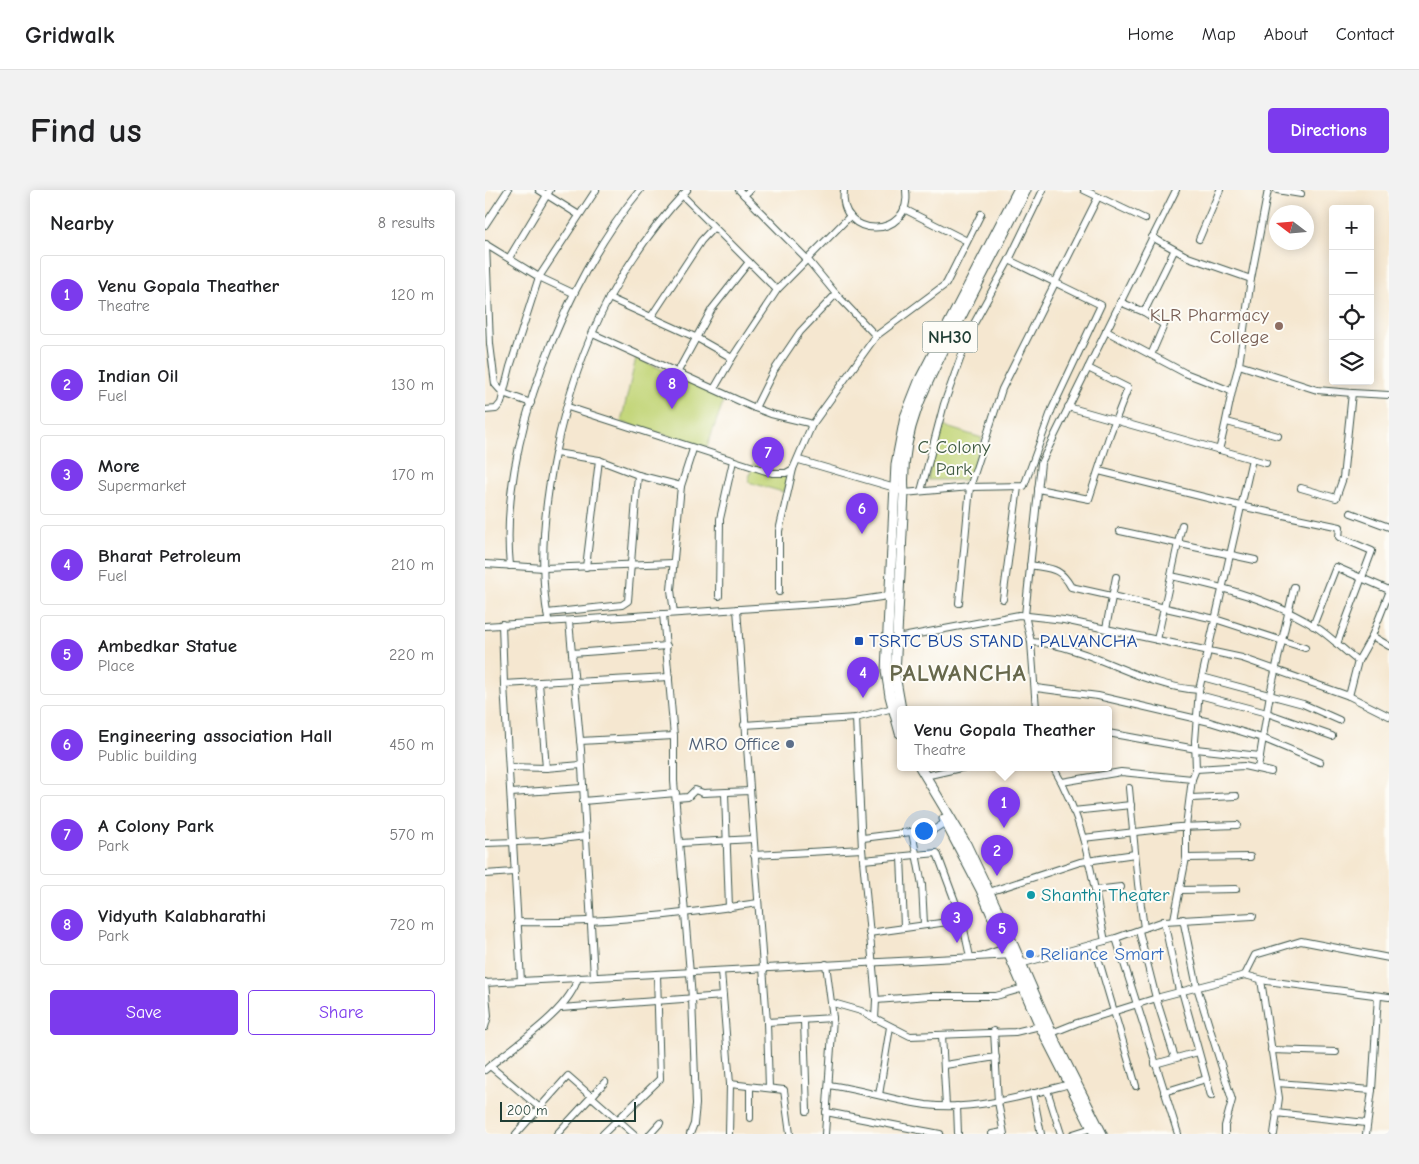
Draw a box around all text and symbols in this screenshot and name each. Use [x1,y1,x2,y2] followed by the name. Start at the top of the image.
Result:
[25,21,114,49] text: Gridwalk
[1127,24,1174,45] text: Home
[1202,24,1236,45] text: Map
[1264,24,1308,45] text: About
[1336,24,1394,45] text: Contact
[1268,108,1389,153] button: Directions
[30,110,142,151] text: Find us
[1269,205,1314,250] north arrow
[1329,205,1374,385] map controls
[1329,205,1374,250] button: +
[50,211,114,235] text: Nearby
[378,214,435,232] text: 8 results
[1329,250,1374,295] button: −
[98,275,279,297] text: Venu Gopala Theather
[64,286,70,304] text: 1
[391,286,434,304] text: 120 m
[1329,295,1374,340] button: locate
[98,297,150,315] text: Theatre
[1150,304,1270,348] place label: KLR Pharmacy College
[1273,320,1285,332] marker: KLR Pharmacy College
[923,322,977,352] road number: NH30
[1329,340,1374,385] button: layers
[98,365,179,387] text: Indian Oil
[656,368,688,409] pin: 8
[63,376,71,394] text: 2
[391,376,434,394] text: 130 m
[98,387,127,405] text: Fuel
[918,436,991,480] park label: C Colony Park
[752,437,784,478] pin: 7
[98,455,140,477] text: More
[63,466,71,484] text: 3
[392,466,434,484] text: 170 m
[98,477,186,495] text: Supermarket
[846,493,878,534] pin: 6
[98,545,241,567] text: Bharat Petroleum
[63,556,71,574] text: 4
[391,556,434,574] text: 210 m
[98,567,127,585] text: Fuel
[869,630,1137,652] place label: TSRTC BUS STAND , PALVANCHA
[98,635,237,657] text: Ambedkar Statue
[853,635,865,647] marker: TSRTC BUS STAND , PALVANCHA
[63,646,71,664] text: 5
[389,646,434,664] text: 220 m
[98,657,134,675] text: Place
[847,657,879,698] pin: 4
[889,659,1027,687] district label: PALWANCHA
[897,706,1112,771] popup
[914,719,1095,741] text: Venu Gopala Theather
[98,725,332,747] text: Engineering association Hall
[688,733,780,755] place label: MRO Office
[63,736,71,754] text: 6
[389,736,434,754] text: 450 m
[784,738,796,750] marker: MRO Office
[914,741,966,759] text: Theatre
[98,747,197,765] text: Public building
[988,787,1020,828] pin: 1
[98,815,214,837] text: A Colony Park
[911,818,937,844] your location
[63,826,71,844] text: 7
[389,826,434,844] text: 570 m
[981,835,1013,876] pin: 2
[98,837,129,855] text: Park
[1041,884,1170,906] place label: Shanthi Theater
[1025,889,1037,901] marker: Shanthi Theater
[941,902,973,943] pin: 3
[98,905,266,927] text: Vidyuth Kalabharathi
[986,913,1018,954] pin: 5
[63,916,71,934] text: 8
[390,916,434,934] text: 720 m
[98,927,129,945] text: Park
[1040,943,1164,965] place label: Reliance Smart
[1024,948,1036,960] marker: Reliance Smart
[50,990,238,1035] button: Save
[248,990,435,1035] button: Share
[500,1099,636,1122] scale bar
[507,1102,548,1119] text: 200 m

